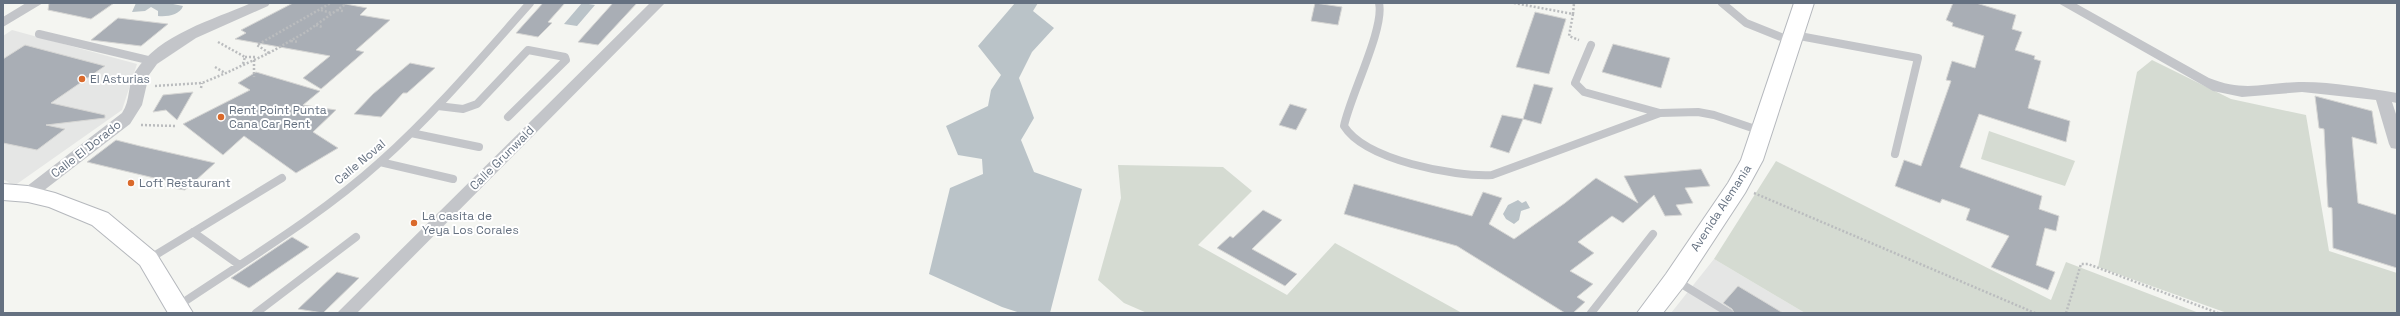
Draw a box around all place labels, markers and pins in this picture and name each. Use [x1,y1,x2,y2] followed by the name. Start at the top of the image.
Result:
[90,71,150,87] place label: El Asturias
[77,74,87,84] marker: El Asturias
[229,102,327,132] place label: Rent Point Punta Cana Car Rent
[216,112,226,122] marker: Rent Point Punta Cana Car Rent
[139,175,231,191] place label: Loft Restaurant
[126,178,136,188] marker: Loft Restaurant
[422,208,519,238] place label: La casita de Yeya Los Corales
[409,218,419,228] marker: La casita de Yeya Los Corales

